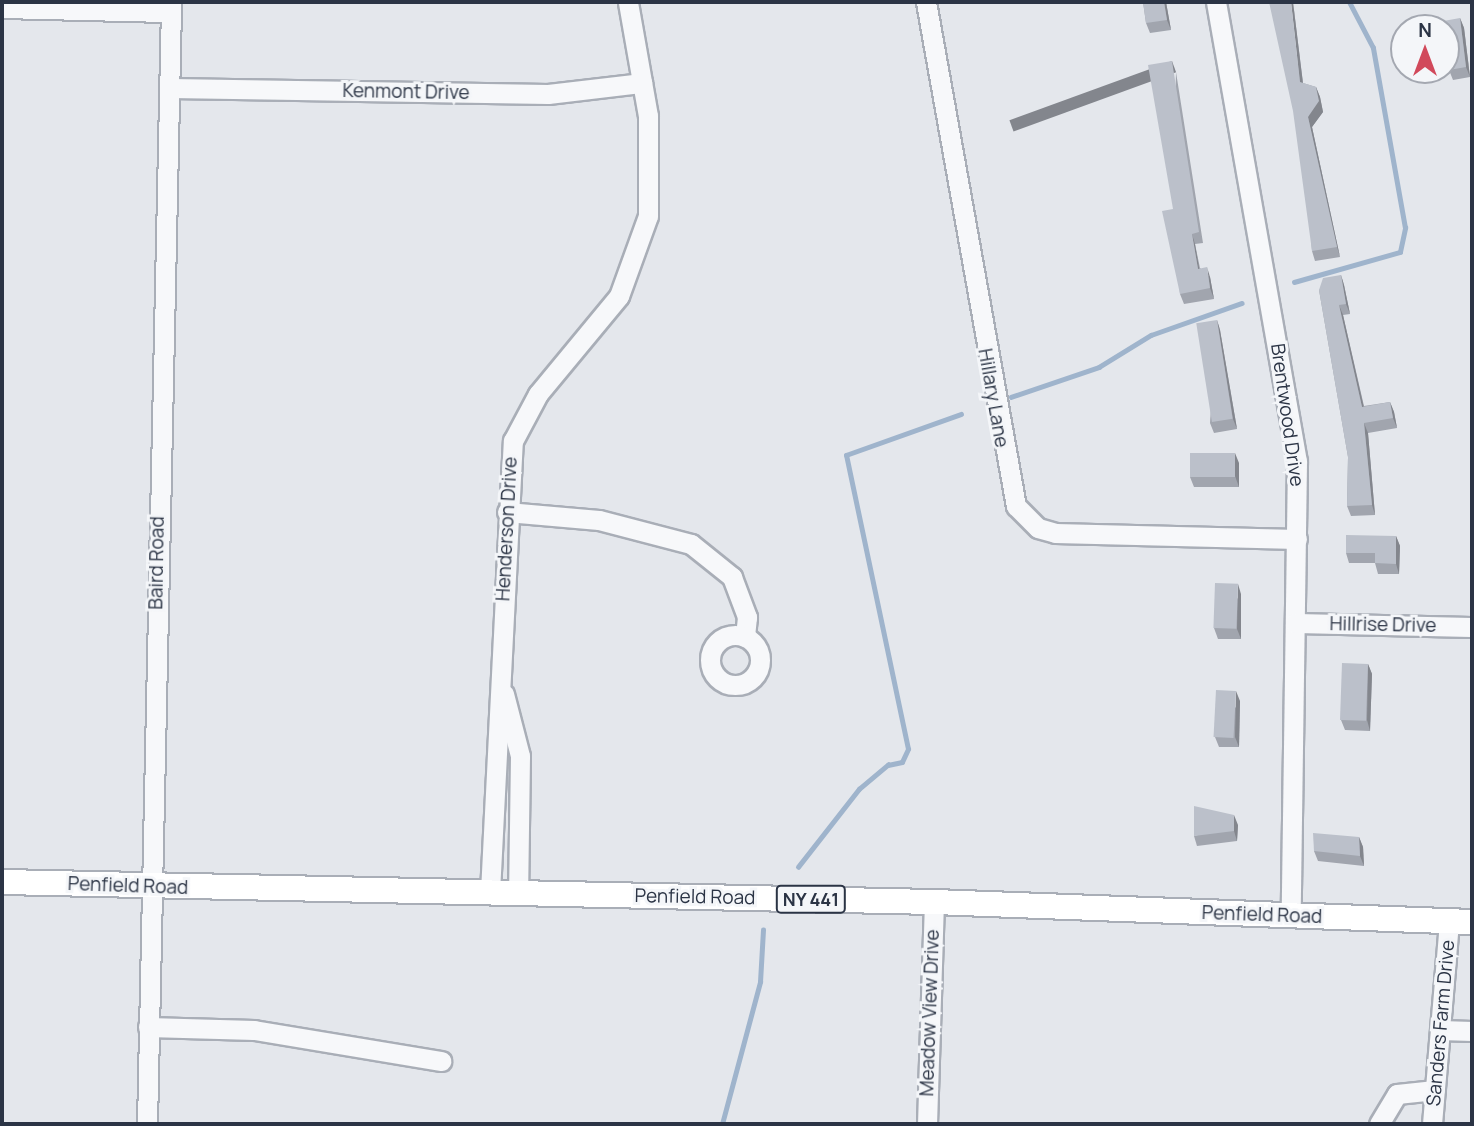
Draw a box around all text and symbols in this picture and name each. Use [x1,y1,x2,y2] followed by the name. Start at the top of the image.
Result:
[1390,14,1460,84] north arrow
[1418,17,1432,43] text: N
[342,79,470,105] street label: Kenmont Drive
[1266,342,1308,488] street label: Brentwood Drive
[973,347,1013,449] street label: Hillary Lane
[492,456,522,602] street label: Henderson Drive
[145,516,169,610] street label: Baird Road
[1329,613,1437,637] street label: Hillrise Drive
[67,873,189,899] street label: Penfield Road
[774,884,848,914] road number: NY 441
[635,885,755,909] street label: Penfield Road
[1201,902,1323,928] street label: Penfield Road
[916,929,944,1097] street label: Meadow View Drive
[1422,939,1460,1107] street label: Sanders Farm Drive

